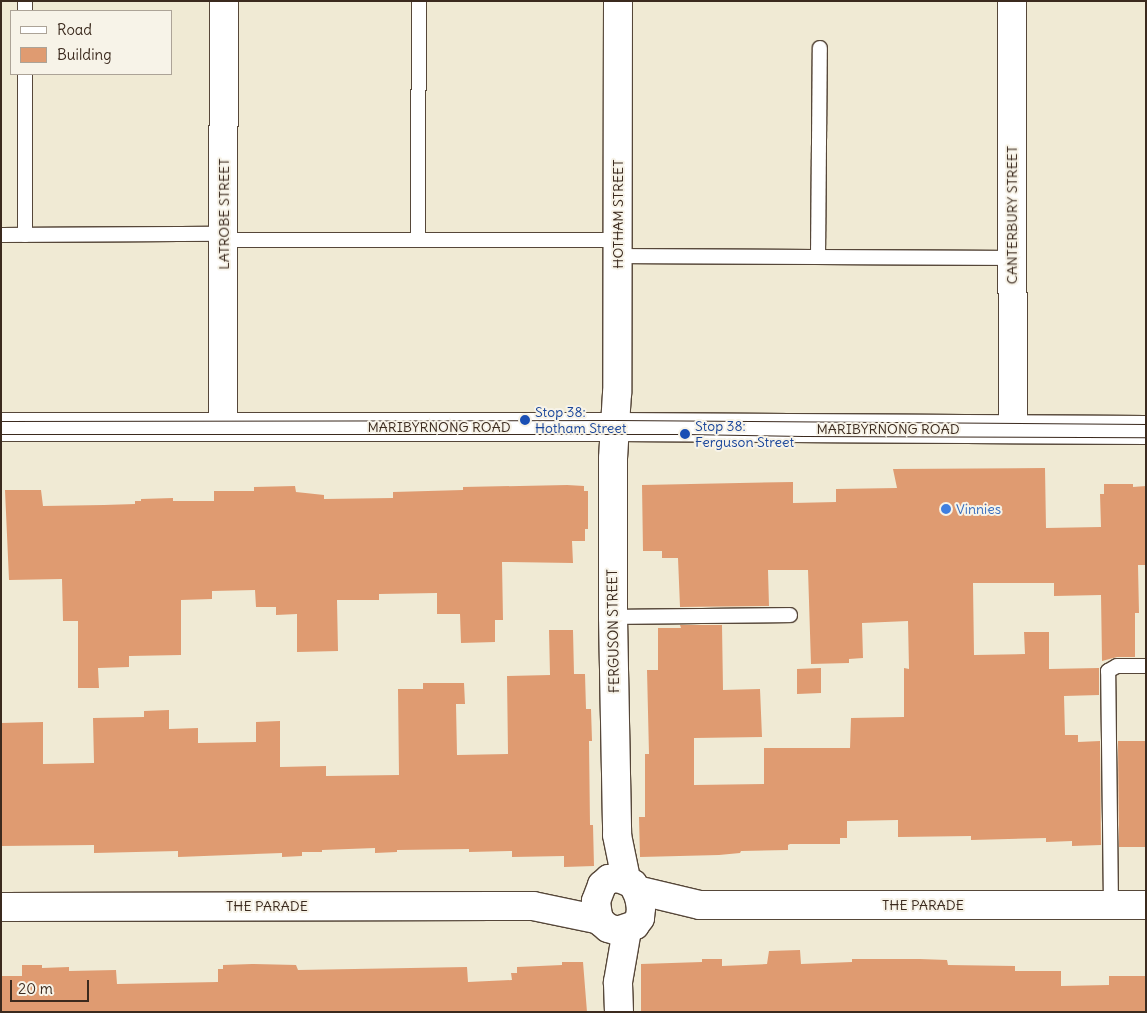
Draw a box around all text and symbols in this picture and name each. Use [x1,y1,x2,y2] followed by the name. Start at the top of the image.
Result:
[10,10,172,75] legend
[57,20,92,39] text: Road
[57,45,112,64] text: Building
[1004,146,1020,284] street label: CANTERBURY STREET
[216,158,232,270] street label: LATROBE STREET
[610,159,626,269] street label: HOTHAM STREET
[535,404,627,437] place label: Stop 38: Hotham Street
[519,414,531,426] marker: Stop 38: Hotham Street
[695,418,794,451] place label: Stop 38: Ferguson Street
[367,419,511,435] street label: MARIBYRNONG ROAD
[816,421,960,437] street label: MARIBYRNONG ROAD
[679,428,691,440] marker: Stop 38: Ferguson Street
[956,501,1001,517] place label: Vinnies
[940,503,952,515] marker: Vinnies
[604,569,622,693] street label: FERGUSON STREET
[882,897,964,913] street label: THE PARADE
[226,898,308,914] street label: THE PARADE
[12,970,91,1002] scale bar
[18,979,53,998] text: 20 m

